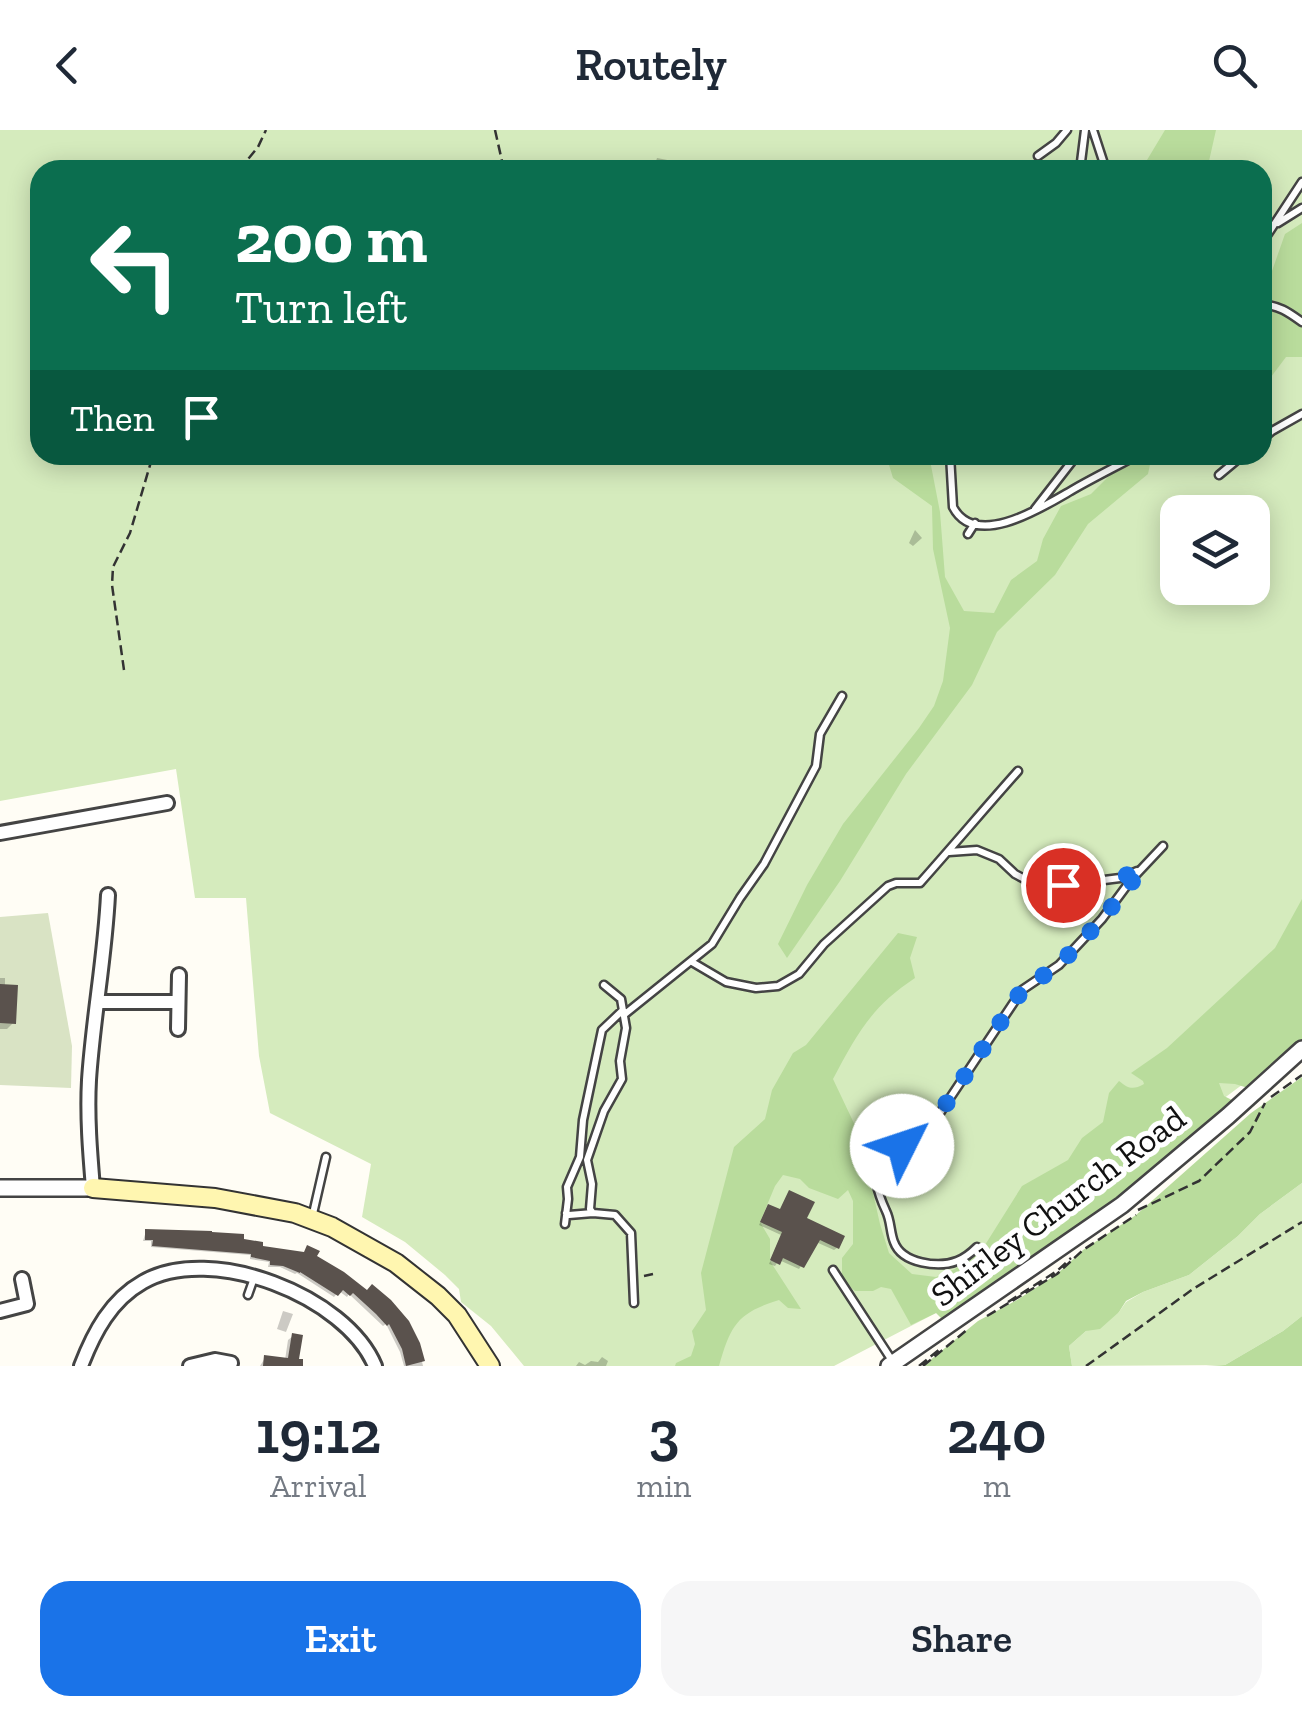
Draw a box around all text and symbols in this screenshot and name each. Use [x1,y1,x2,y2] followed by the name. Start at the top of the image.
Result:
[40,38,95,93] icon: back
[575,38,727,92] text: Routely
[1207,38,1262,93] icon: search
[235,196,428,280] text: 200 m
[70,200,200,330] icon: left
[235,281,407,335] text: Turn left
[174,390,229,445] icon: arrive
[70,395,154,441] text: Then
[1160,495,1270,605] map controls
[1160,495,1270,605] button: layers
[1021,843,1106,928] pin
[1036,858,1091,913] icon: arrive
[850,1094,954,1198] position arrow
[922,1097,1194,1315] street label: Shirley Church Road
[255,1396,381,1468] text: 19:12
[648,1396,679,1468] text: 3
[947,1396,1047,1468] text: 240
[270,1467,366,1505] text: Arrival
[637,1467,691,1505] text: min
[983,1467,1011,1505] text: m
[40,1581,641,1696] button: Exit
[661,1581,1262,1696] button: Share

